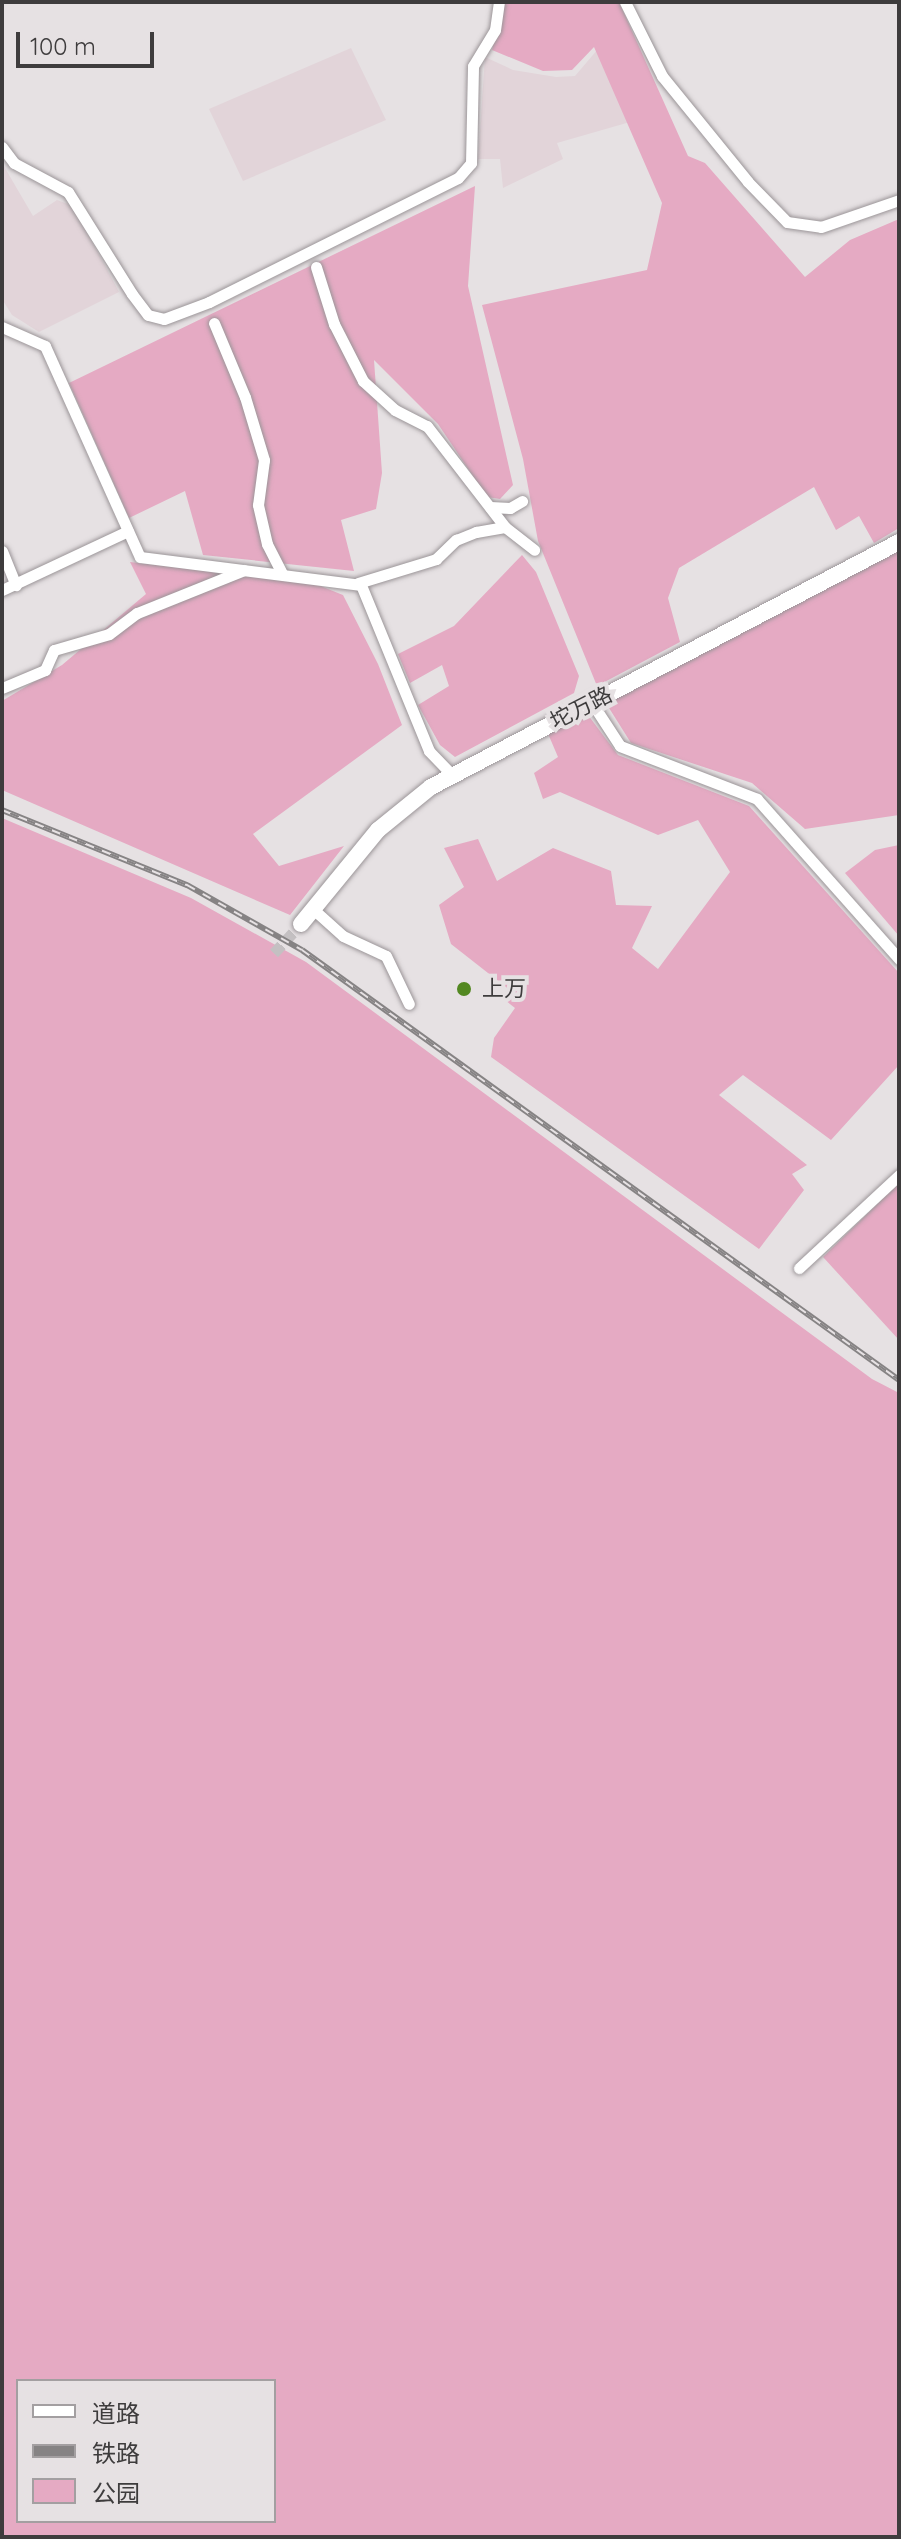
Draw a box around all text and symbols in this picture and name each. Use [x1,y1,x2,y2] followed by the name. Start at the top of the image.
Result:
[20,16,158,66] scale bar
[30,31,96,61] text: 100 m
[546,681,616,735] street label: 坨万路
[482,976,526,1002] place label: 上万
[453,978,475,1000] marker: 上万
[16,2379,276,2523] legend
[92,2398,140,2428] text: 道路
[92,2438,140,2468] text: 铁路
[92,2478,140,2508] text: 公园

